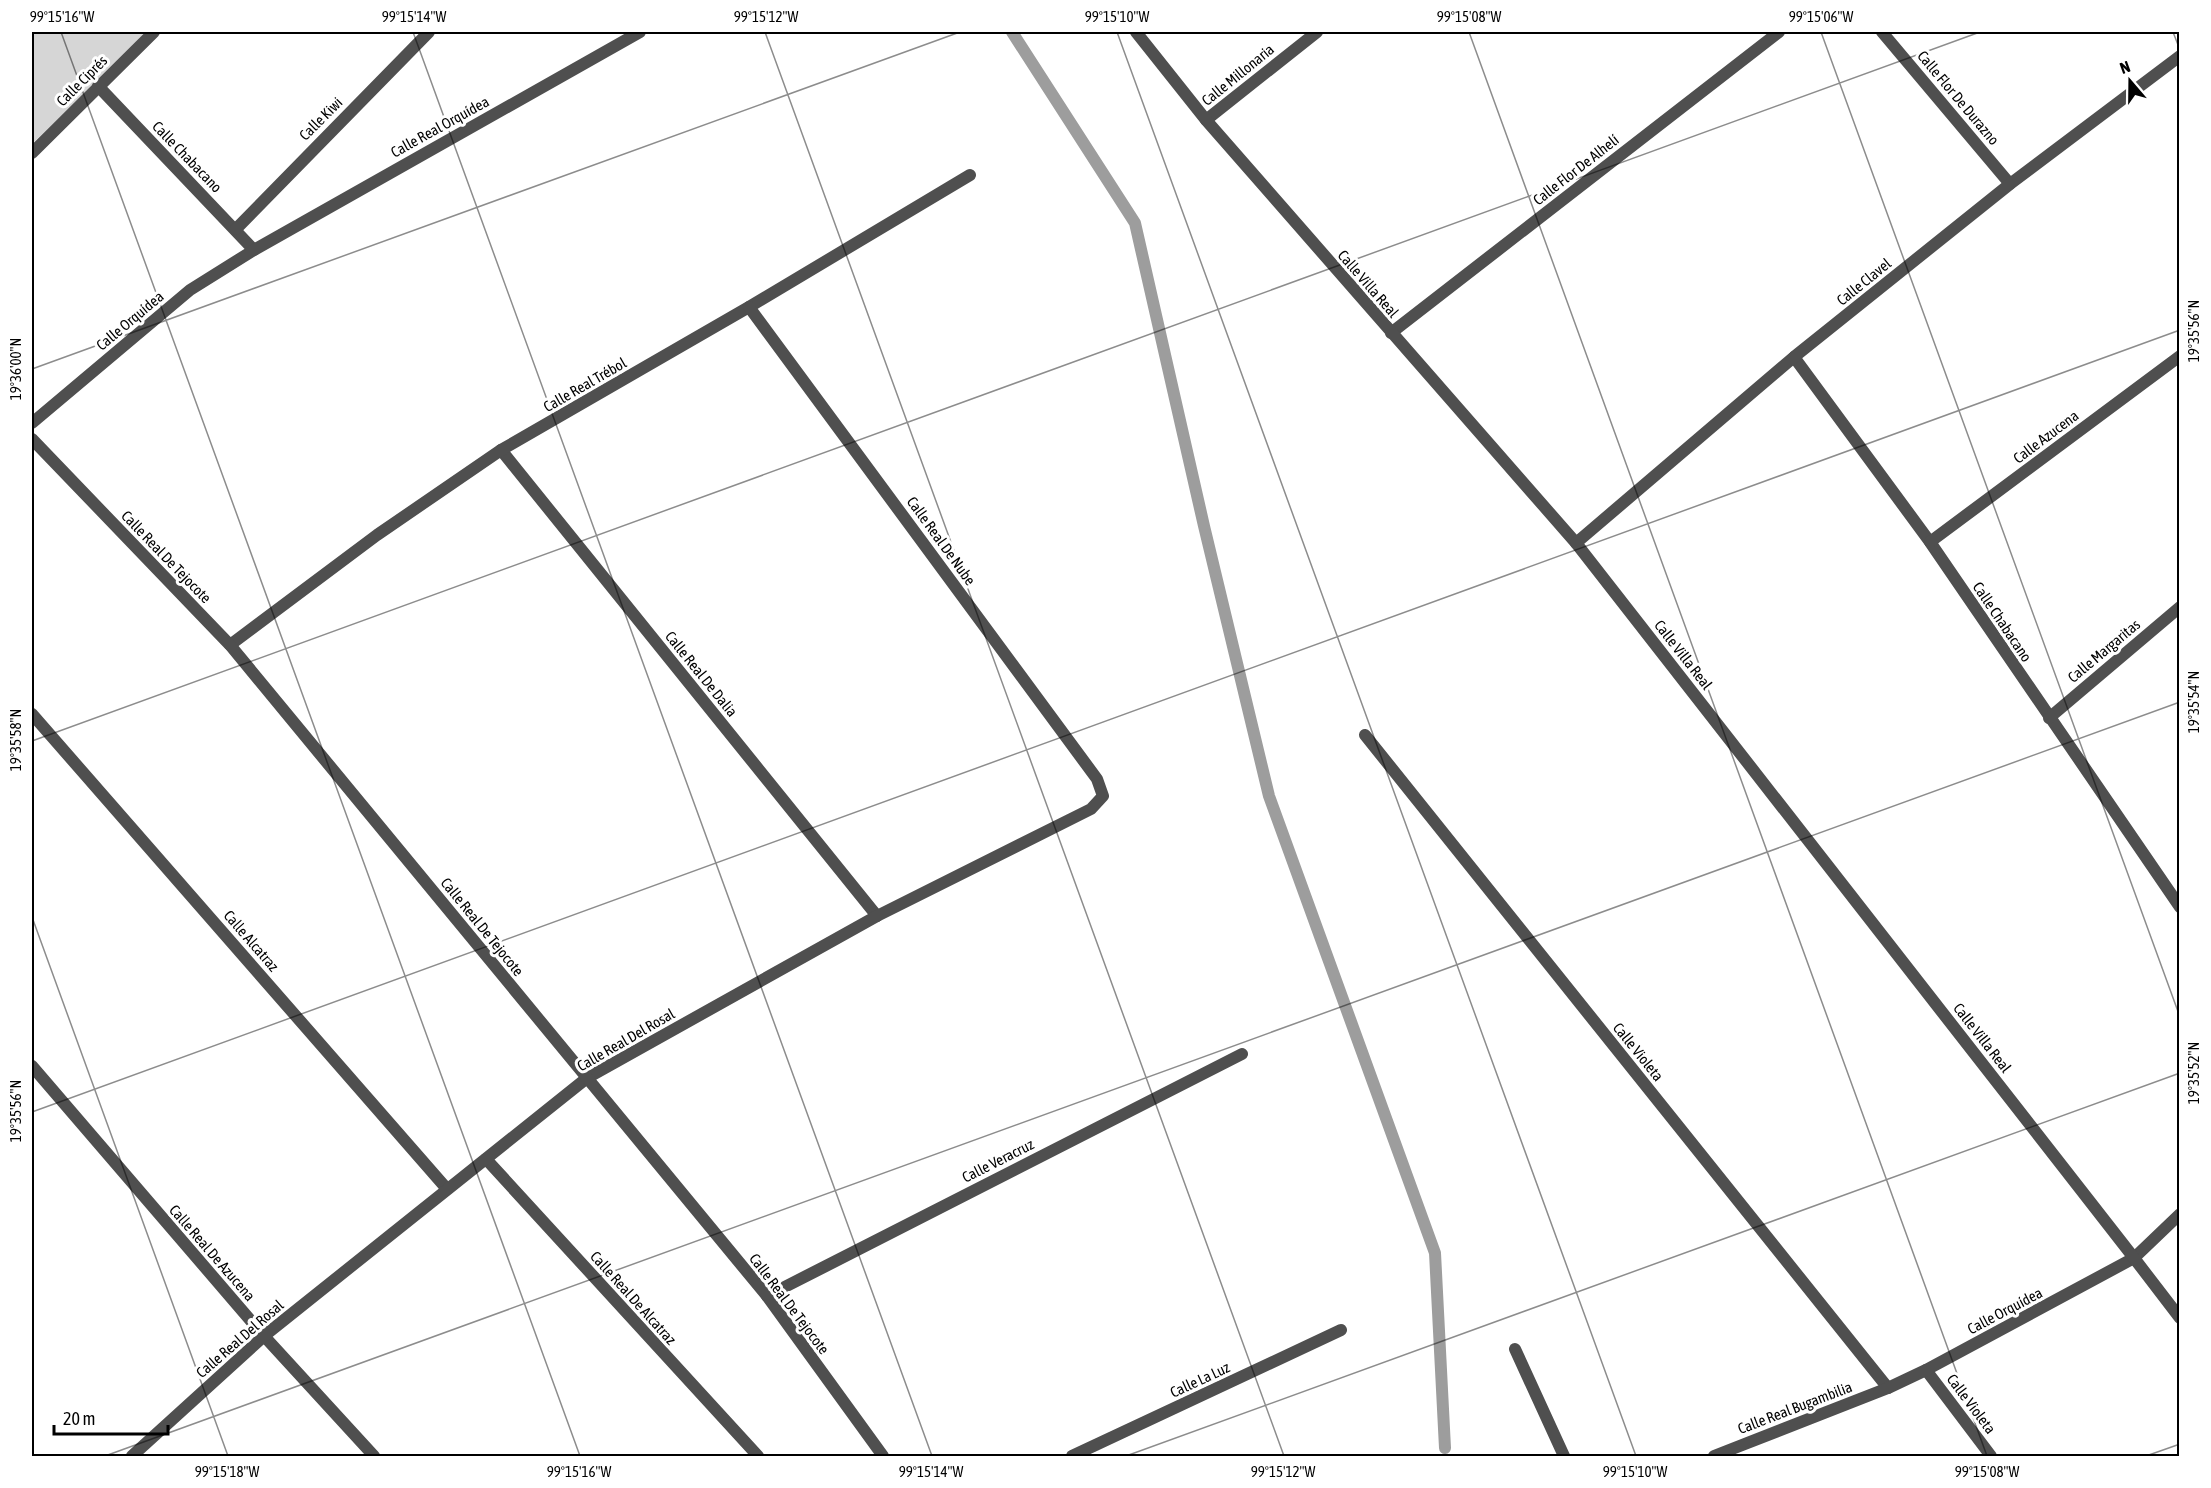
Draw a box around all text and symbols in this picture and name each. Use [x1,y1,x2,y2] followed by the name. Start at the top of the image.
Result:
[30,8,94,25] text: 99°15'16"W
[382,8,446,25] text: 99°15'14"W
[734,8,798,25] text: 99°15'12"W
[1085,8,1149,25] text: 99°15'10"W
[1437,8,1501,25] text: 99°15'08"W
[1789,8,1853,25] text: 99°15'06"W
[1198,40,1277,109] street label: Calle Millonaria
[1914,47,2003,148] street label: Calle Flor De Durazno
[2100,51,2160,111] north arrow
[53,52,110,109] street label: Calle Ciprés
[2117,57,2132,77] text: N
[388,93,492,161] street label: Calle Real Orquídea
[296,94,346,144] street label: Calle Kiwi
[149,118,226,196] street label: Calle Chabacano
[1530,131,1622,208] street label: Calle Flor De Alhelí
[1335,247,1402,321] street label: Calle Villa Real
[1833,255,1894,309] street label: Calle Clavel
[93,288,167,354] street label: Calle Orquídea
[2185,300,2202,362] text: 19°35'56"N
[7,338,24,400] text: 19°36'00"N
[540,354,629,415] street label: Calle Real Trébol
[2010,407,2082,467] street label: Calle Azucena
[904,493,979,588] street label: Calle Real De Nube
[118,507,215,606] street label: Calle Real De Tejocote
[1970,579,2035,665] street label: Calle Chabacano
[2064,616,2143,686] street label: Calle Margaritas
[1651,617,1716,693] street label: Calle Villa Real
[662,628,741,720] street label: Calle Real De Dalia
[2185,671,2202,733] text: 19°35'54"N
[7,709,24,771] text: 19°35'58"N
[438,874,527,979] street label: Calle Real De Tejocote
[220,907,283,975] street label: Calle Alcatraz
[1950,1000,2015,1076] street label: Calle Villa Real
[574,1005,678,1074] street label: Calle Real Del Rosal
[1610,1019,1667,1084] street label: Calle Violeta
[2185,1042,2202,1104] text: 19°35'52"N
[7,1080,24,1142] text: 19°35'56"N
[959,1135,1037,1186] street label: Calle Veracruz
[166,1201,259,1304] street label: Calle Real De Azucena
[587,1248,680,1348] street label: Calle Real De Alcatraz
[746,1250,833,1358] street label: Calle Real De Tejocote
[1964,1284,2045,1337] street label: Calle Orquídea
[193,1296,287,1381] street label: Calle Real Del Rosal
[1167,1358,1233,1401] street label: Calle La Luz
[1943,1371,1999,1437] street label: Calle Violeta
[1735,1378,1854,1437] street label: Calle Real Bugambilia
[54,1398,168,1436] scale bar
[63,1408,95,1429] text: 20 m
[195,1463,259,1480] text: 99°15'18"W
[547,1463,611,1480] text: 99°15'16"W
[899,1463,963,1480] text: 99°15'14"W
[1251,1463,1315,1480] text: 99°15'12"W
[1603,1463,1667,1480] text: 99°15'10"W
[1955,1463,2019,1480] text: 99°15'08"W

